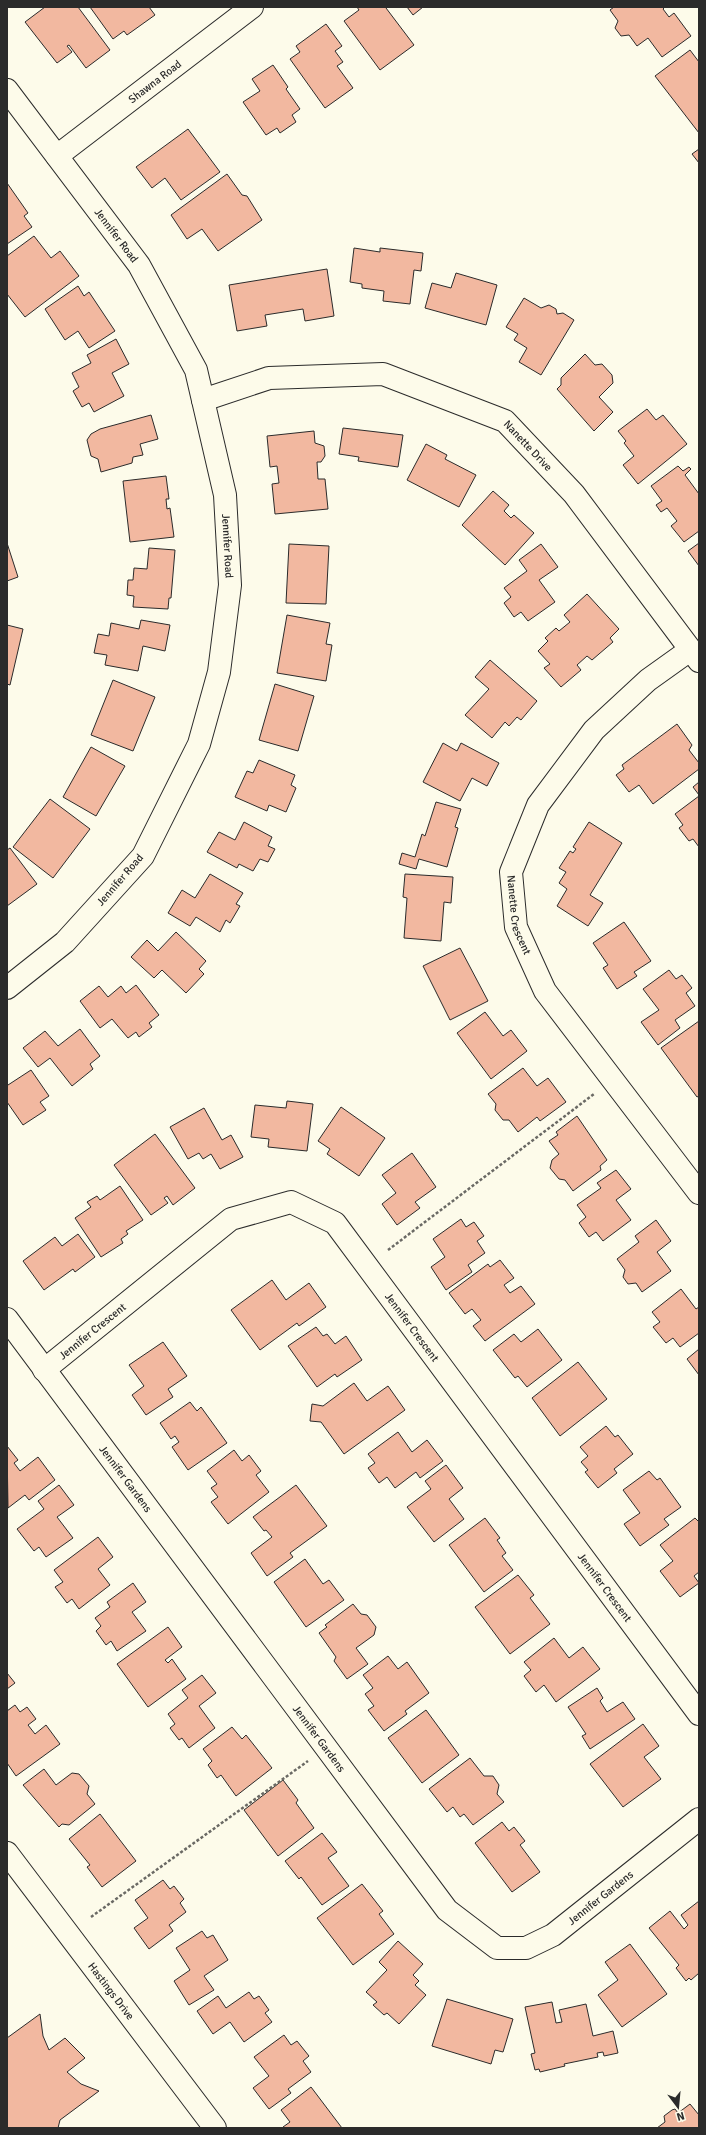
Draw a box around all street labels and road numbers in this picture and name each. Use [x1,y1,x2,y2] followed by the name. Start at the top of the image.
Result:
[126,57,184,106] street label: Shawna Road
[92,206,141,265] street label: Jennifer Road
[501,417,555,473] street label: Nanette Drive
[220,513,236,579] street label: Jennifer Road
[94,851,146,909] street label: Jennifer Road
[505,875,534,957] street label: Nanette Crescent
[382,1290,442,1364] street label: Jennifer Crescent
[56,1300,128,1362] street label: Jennifer Crescent
[97,1443,155,1515] street label: Jennifer Gardens
[575,1550,635,1624] street label: Jennifer Crescent
[290,1703,348,1775] street label: Jennifer Gardens
[565,1867,636,1927] street label: Jennifer Gardens
[86,1960,137,2022] street label: Hastings Drive

